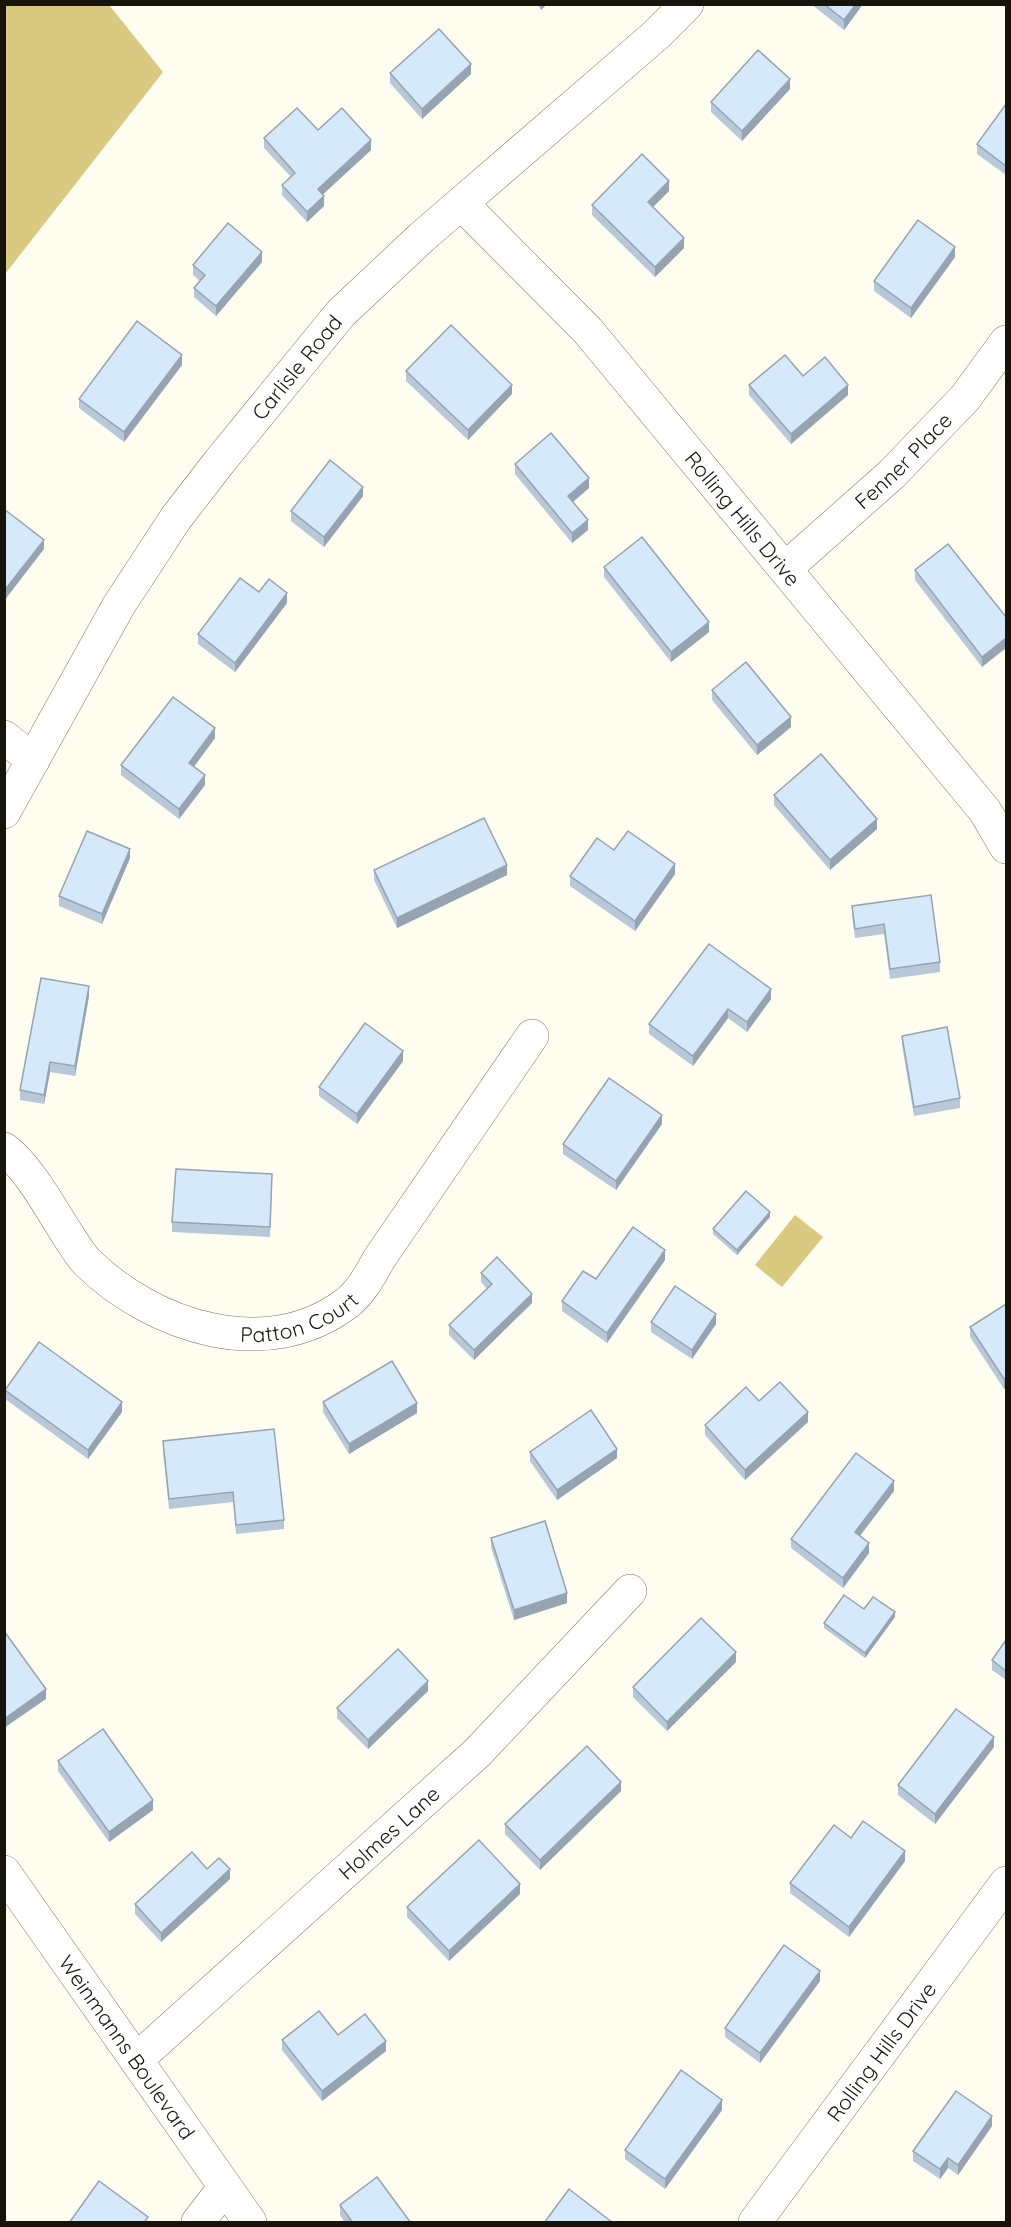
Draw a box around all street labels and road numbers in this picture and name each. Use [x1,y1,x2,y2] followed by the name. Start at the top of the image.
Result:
[246,309,347,425] street label: Carlisle Road
[849,407,957,514] street label: Fenner Place
[680,446,806,591] street label: Rolling Hills Drive
[240,1287,363,1347] street label: Patton Court
[333,1780,445,1885] street label: Holmes Lane
[53,1950,201,2144] street label: Weinmanns Boulevard
[821,1977,941,2127] street label: Rolling Hills Drive

